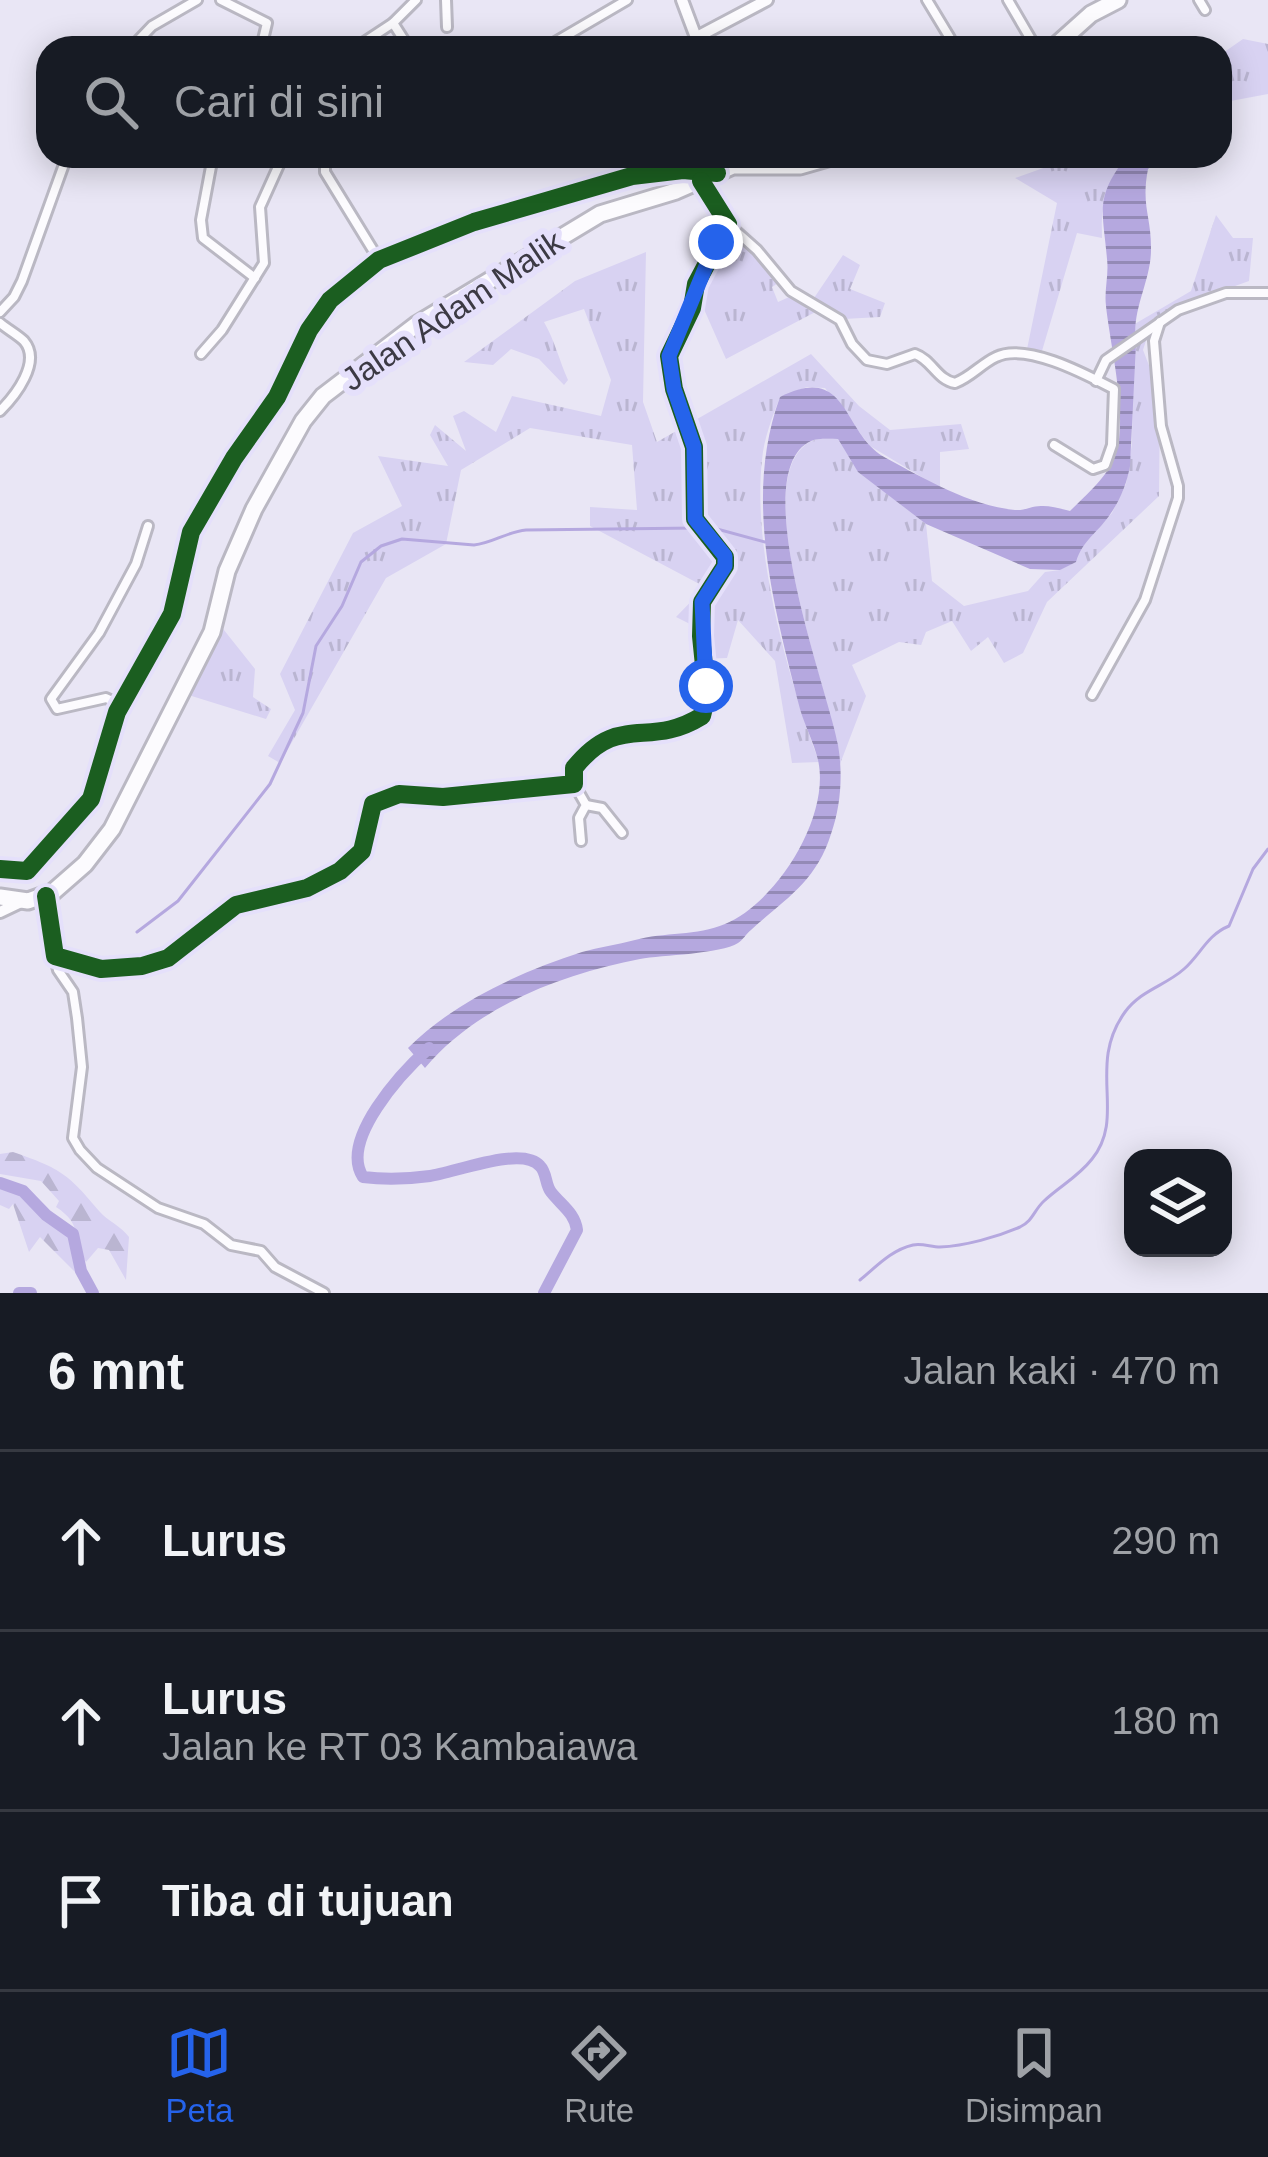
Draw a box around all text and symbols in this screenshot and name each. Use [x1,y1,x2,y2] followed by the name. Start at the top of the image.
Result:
[36,36,1232,168] search box
[78,69,144,135] icon: search
[174,76,384,127] text: Cari di sini
[689,215,743,269] route end
[335,222,570,398] street label: Jalan Adam Malik
[679,659,733,713] route start
[1124,1149,1232,1257] map controls
[1124,1149,1232,1257] button: layers
[48,1343,184,1400] text: 6 mnt
[904,1349,1220,1392] text: Jalan kaki · 470 m
[48,1508,114,1574] icon: ahead
[162,1515,287,1566] text: Lurus
[1112,1519,1220,1562] text: 290 m
[162,1673,287,1724] text: Lurus
[48,1688,114,1754] icon: ahead
[1112,1699,1220,1742] text: 180 m
[162,1725,638,1768] text: Jalan ke RT 03 Kambaiawa
[48,1868,114,1934] icon: arrive
[162,1875,454,1926] text: Tiba di tujuan
[165,2020,233,2130] tab: Peta
[564,2020,634,2130] tab: Rute
[965,2020,1103,2130] tab: Disimpan

